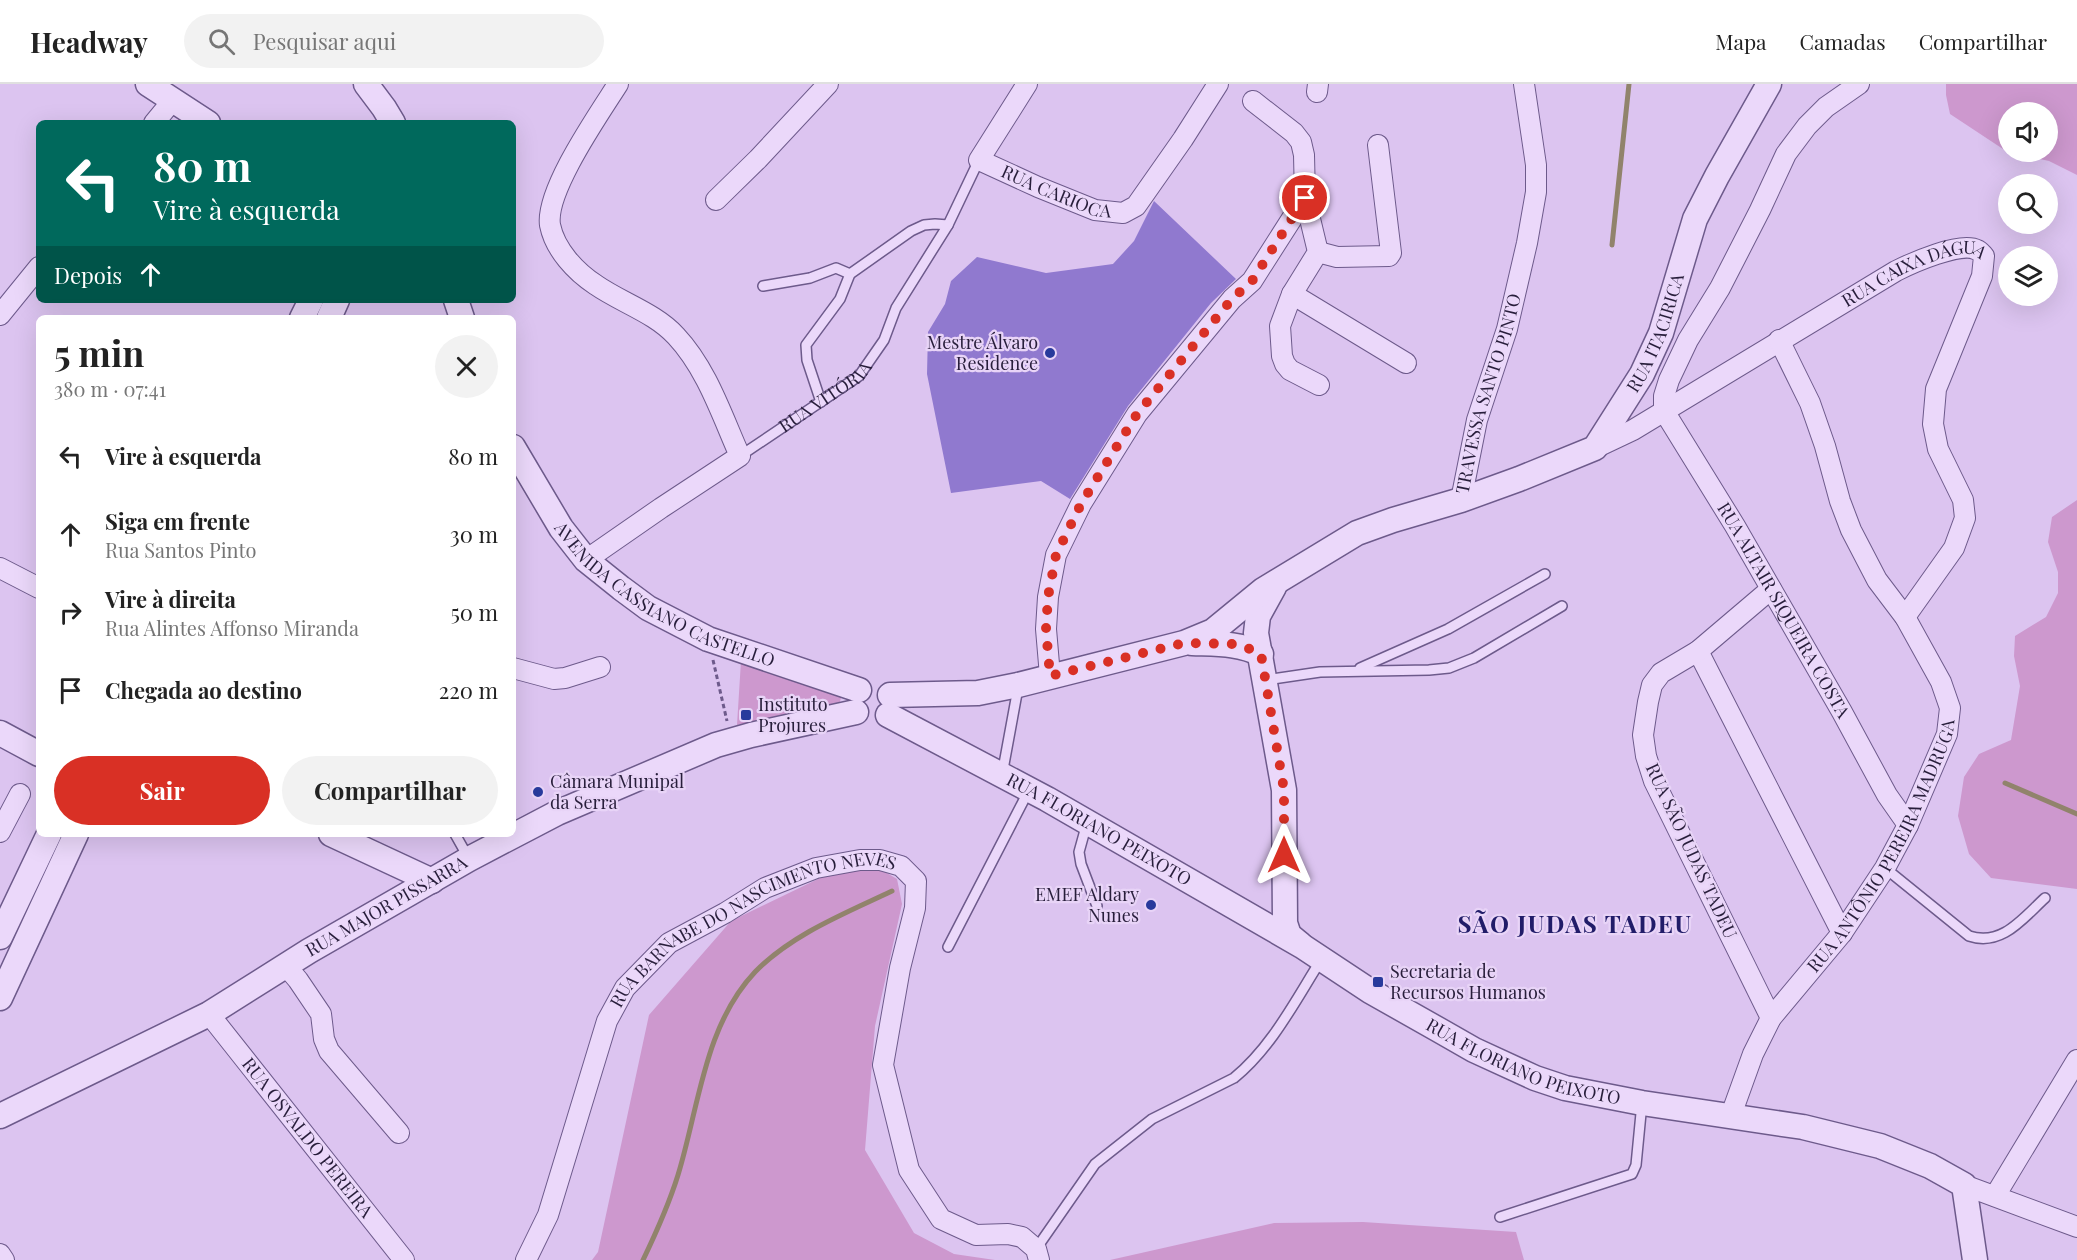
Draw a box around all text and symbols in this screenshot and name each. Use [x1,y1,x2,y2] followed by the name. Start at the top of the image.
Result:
[184,14,604,68] search box
[30,23,148,60] text: Headway
[205,25,238,58] icon: search
[253,26,396,56] text: Pesquisar aqui
[1715,27,1767,55] text: Mapa
[1800,27,1886,55] text: Camadas
[1919,27,2047,55] text: Compartilhar
[1998,102,2058,306] map controls
[1998,102,2058,162] button: sound
[153,137,251,193] text: 80 m
[54,144,132,222] icon: left
[998,159,1113,223] street label: RUA CARIOCA
[1279,172,1330,223] pin
[1998,174,2058,234] button: search
[1288,181,1321,214] icon: arrive
[153,191,340,227] text: Vire à esquerda
[1837,235,1993,312] street label: RUA CAIXA DÁGUA
[1998,246,2058,306] button: layers
[134,258,167,291] icon: ahead
[54,260,122,290] text: Depois
[1620,270,1689,397] street label: RUA ITACIRICA
[1450,291,1526,496] street label: TRAVESSA SANTO PINTO
[54,328,144,376] text: 5 min
[927,330,1038,375] place label: Mestre Álvaro Residence
[435,335,498,398] button: close
[1043,346,1057,360] marker: Mestre Álvaro Residence
[774,355,877,438] street label: RUA VITÓRIA
[54,375,166,402] text: 380 m · 07:41
[54,440,87,473] icon: left
[105,441,262,471] text: Vire à esquerda
[448,441,498,471] text: 80 m
[1712,498,1856,723] street label: RUA ALTAIR SIQUEIRA COSTA
[105,506,250,536] text: Siga em frente
[549,516,778,672] street label: AVENIDA CASSIANO CASTELLO
[54,518,87,551] icon: ahead
[450,519,498,549] text: 30 m
[105,536,256,563] text: Rua Santos Pinto
[105,584,236,614] text: Vire à direita
[54,596,87,629] icon: right
[451,597,498,627] text: 50 m
[105,614,359,641] text: Rua Alintes Affonso Miranda
[54,674,87,707] icon: arrive
[105,675,302,705] text: Chegada ao destino
[439,675,498,705] text: 220 m
[758,692,828,737] place label: Instituto Projures
[739,708,753,722] marker: Instituto Projures
[1801,717,1960,977] street label: RUA ANTÔNIO PEREIRA MADRUGA
[54,756,270,825] button: Sair
[282,756,498,825] button: Compartilhar
[1641,759,1743,942] street label: RUA SÃO JUDAS TADEU
[1003,767,1196,891] street label: RUA FLORIANO PEIXOTO
[550,769,684,814] place label: Câmara Munipal da Serra
[531,785,545,799] marker: Câmara Munipal da Serra
[1252,823,1316,887] position arrow
[604,846,899,1011] street label: RUA BARNABE DO NASCIMENTO NEVES
[301,849,472,962] street label: RUA MAJOR PISSARRA
[1035,882,1139,927] place label: EMEF Aldary Nunes
[1144,898,1158,912] marker: EMEF Aldary Nunes
[1457,907,1693,939] district label: SÃO JUDAS TADEU
[1390,959,1546,1004] place label: Secretaria de Recursos Humanos
[1371,975,1385,989] marker: Secretaria de Recursos Humanos
[1422,1012,1623,1110] street label: RUA FLORIANO PEIXOTO
[237,1052,379,1223] street label: RUA OSVALDO PEREIRA

